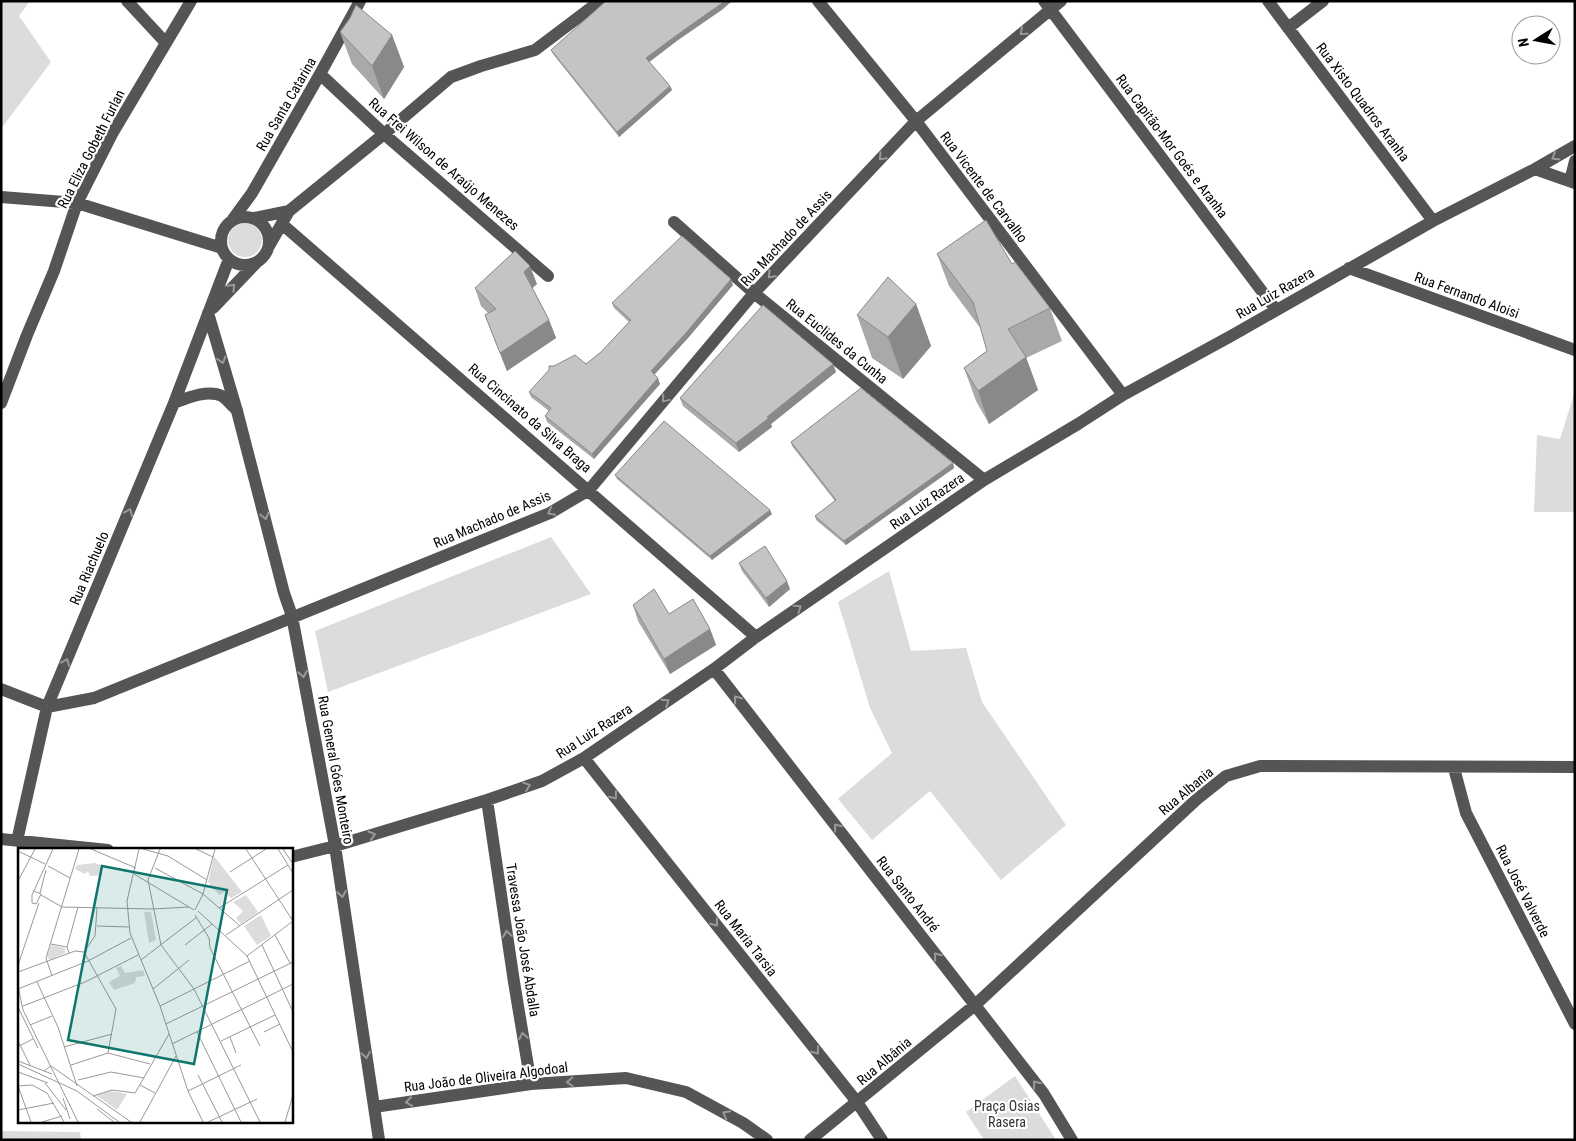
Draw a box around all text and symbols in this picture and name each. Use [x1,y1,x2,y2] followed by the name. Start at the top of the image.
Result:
[1511,15,1561,65] north arrow
[1020,26,1029,35] one-way arrow
[1515,37,1532,48] text: N
[1313,40,1413,164] street label: Rua Xisto Quadros Aranha
[253,54,319,154] street label: Rua Santa Catarina
[1113,71,1231,221] street label: Rua Capitão-Mor Goés e Aranha
[54,87,128,211] street label: Rua Eliza Gobeth Furlan
[366,95,522,233] street label: Rua Frei Wilson de Araújo Menezes
[937,129,1031,245] street label: Rua Vicente de Carvalho
[879,151,888,160] one-way arrow
[1552,151,1561,161] one-way arrow
[737,187,835,289] street label: Rua Machado de Assis
[1233,264,1317,322] street label: Rua Luiz Razera
[1413,269,1521,321] street label: Rua Fernando Aloisi
[768,270,777,279] one-way arrow
[226,284,235,293] one-way arrow
[783,295,891,387] street label: Rua Euclides da Cunha
[216,355,226,363] one-way arrow
[465,360,595,476] street label: Rua Cincinato da Silva Braga
[663,393,671,402] one-way arrow
[887,469,967,533] street label: Rua Luiz Razera
[431,487,553,551] street label: Rua Machado de Assis
[547,506,556,516] one-way arrow
[122,508,133,517] one-way arrow
[259,512,269,520] one-way arrow
[66,529,112,607] street label: Rua Riachuelo
[792,605,802,614] one-way arrow
[60,658,70,667] one-way arrow
[297,669,308,678] one-way arrow
[315,695,357,845] street label: Rua General Góes Monteiro
[735,696,743,705] one-way arrow
[660,699,669,708] one-way arrow
[553,701,635,761] street label: Rua Luiz Razera
[1156,764,1216,818] street label: Rua Albania
[522,782,531,792] one-way arrow
[609,790,617,799] one-way arrow
[834,823,843,833] one-way arrow
[367,830,376,840] one-way arrow
[1493,842,1553,940] street label: Rua José Valverde
[18,848,292,1124] inset map
[873,853,943,935] street label: Rua Santo André
[503,862,543,1018] street label: Travessa João José Abdalla
[336,890,347,898] one-way arrow
[711,897,781,979] street label: Rua Maria Tarsia
[710,918,719,927] one-way arrow
[502,929,512,938] one-way arrow
[933,952,942,961] one-way arrow
[518,1032,528,1041] one-way arrow
[854,1034,914,1088] street label: Rua Albânia
[811,1045,819,1054] one-way arrow
[360,1051,371,1059] one-way arrow
[403,1059,569,1095] street label: Rua João de Oliveira Algodoal
[566,1076,574,1087] one-way arrow
[1034,1081,1042,1090] one-way arrow
[405,1096,413,1106] one-way arrow
[974,1098,1040,1130] park label: Praça Osias Rasera
[722,1110,731,1120] one-way arrow

